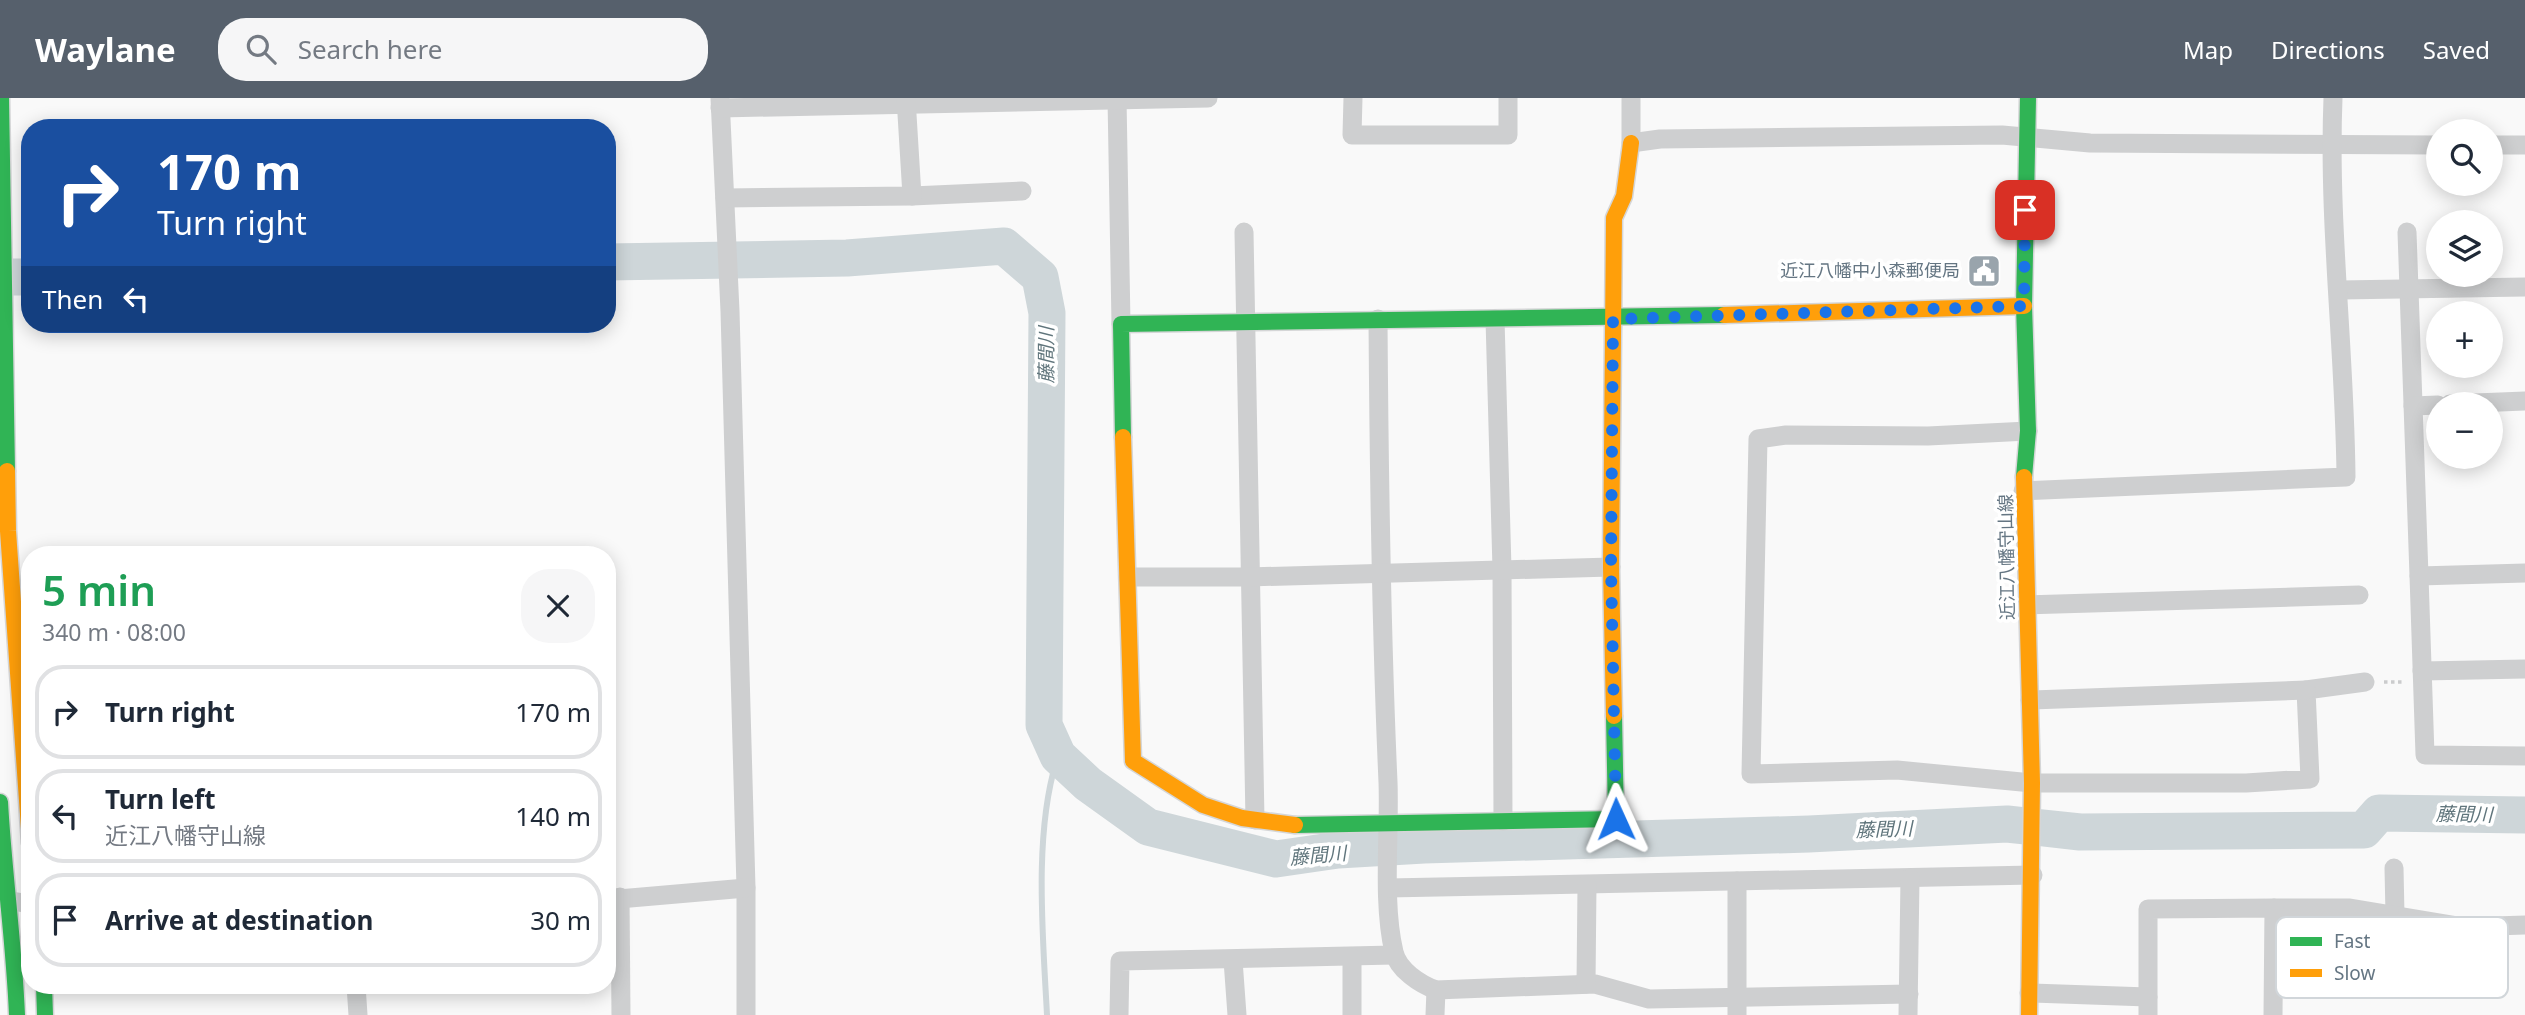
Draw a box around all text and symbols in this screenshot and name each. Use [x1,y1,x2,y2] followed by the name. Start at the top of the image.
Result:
[218,18,708,81] search box
[35,27,176,72] text: Waylane
[242,30,280,68] icon: search
[298,31,442,67] text: Search here
[2183,33,2233,66] text: Map
[2271,33,2385,66] text: Directions
[2423,33,2490,66] text: Saved
[2426,119,2503,469] map controls
[2426,119,2503,196] button: search
[157,138,302,204] text: 170 m
[42,147,133,238] icon: right
[1995,180,2055,240] pin
[2006,191,2044,229] icon: arrive
[157,201,307,244] text: Turn right
[2426,210,2503,287] button: layers
[1965,252,2003,290] public building icon: 近江八幡中小森郵便局
[1780,258,1960,282] place label: 近江八幡中小森郵便局
[117,280,155,318] icon: left
[42,281,103,317] text: Then
[2426,301,2503,378] button: +
[1033,325,1059,384] water label: 藤間川
[2426,392,2503,469] button: −
[1993,494,2019,620] street label: 近江八幡守山線
[42,561,156,618] text: 5 min
[521,569,595,643] button: close
[42,616,186,648] text: 340 m · 08:00
[46,693,84,731] icon: right
[105,694,235,730] text: Turn right
[515,694,591,730] text: 170 m
[105,781,216,817] text: Turn left
[1579,782,1653,856] position arrow
[46,797,84,835] icon: left
[515,798,591,834] text: 140 m
[2435,801,2495,828] water label: 藤間川
[1855,815,1915,843] water label: 藤間川
[105,819,266,851] text: 近江八幡守山線
[1288,839,1350,870] water label: 藤間川
[46,901,84,939] icon: arrive
[105,902,374,938] text: Arrive at destination
[530,902,591,938] text: 30 m
[2276,917,2508,998] legend
[2334,928,2371,954] text: Fast
[2334,960,2375,986] text: Slow

